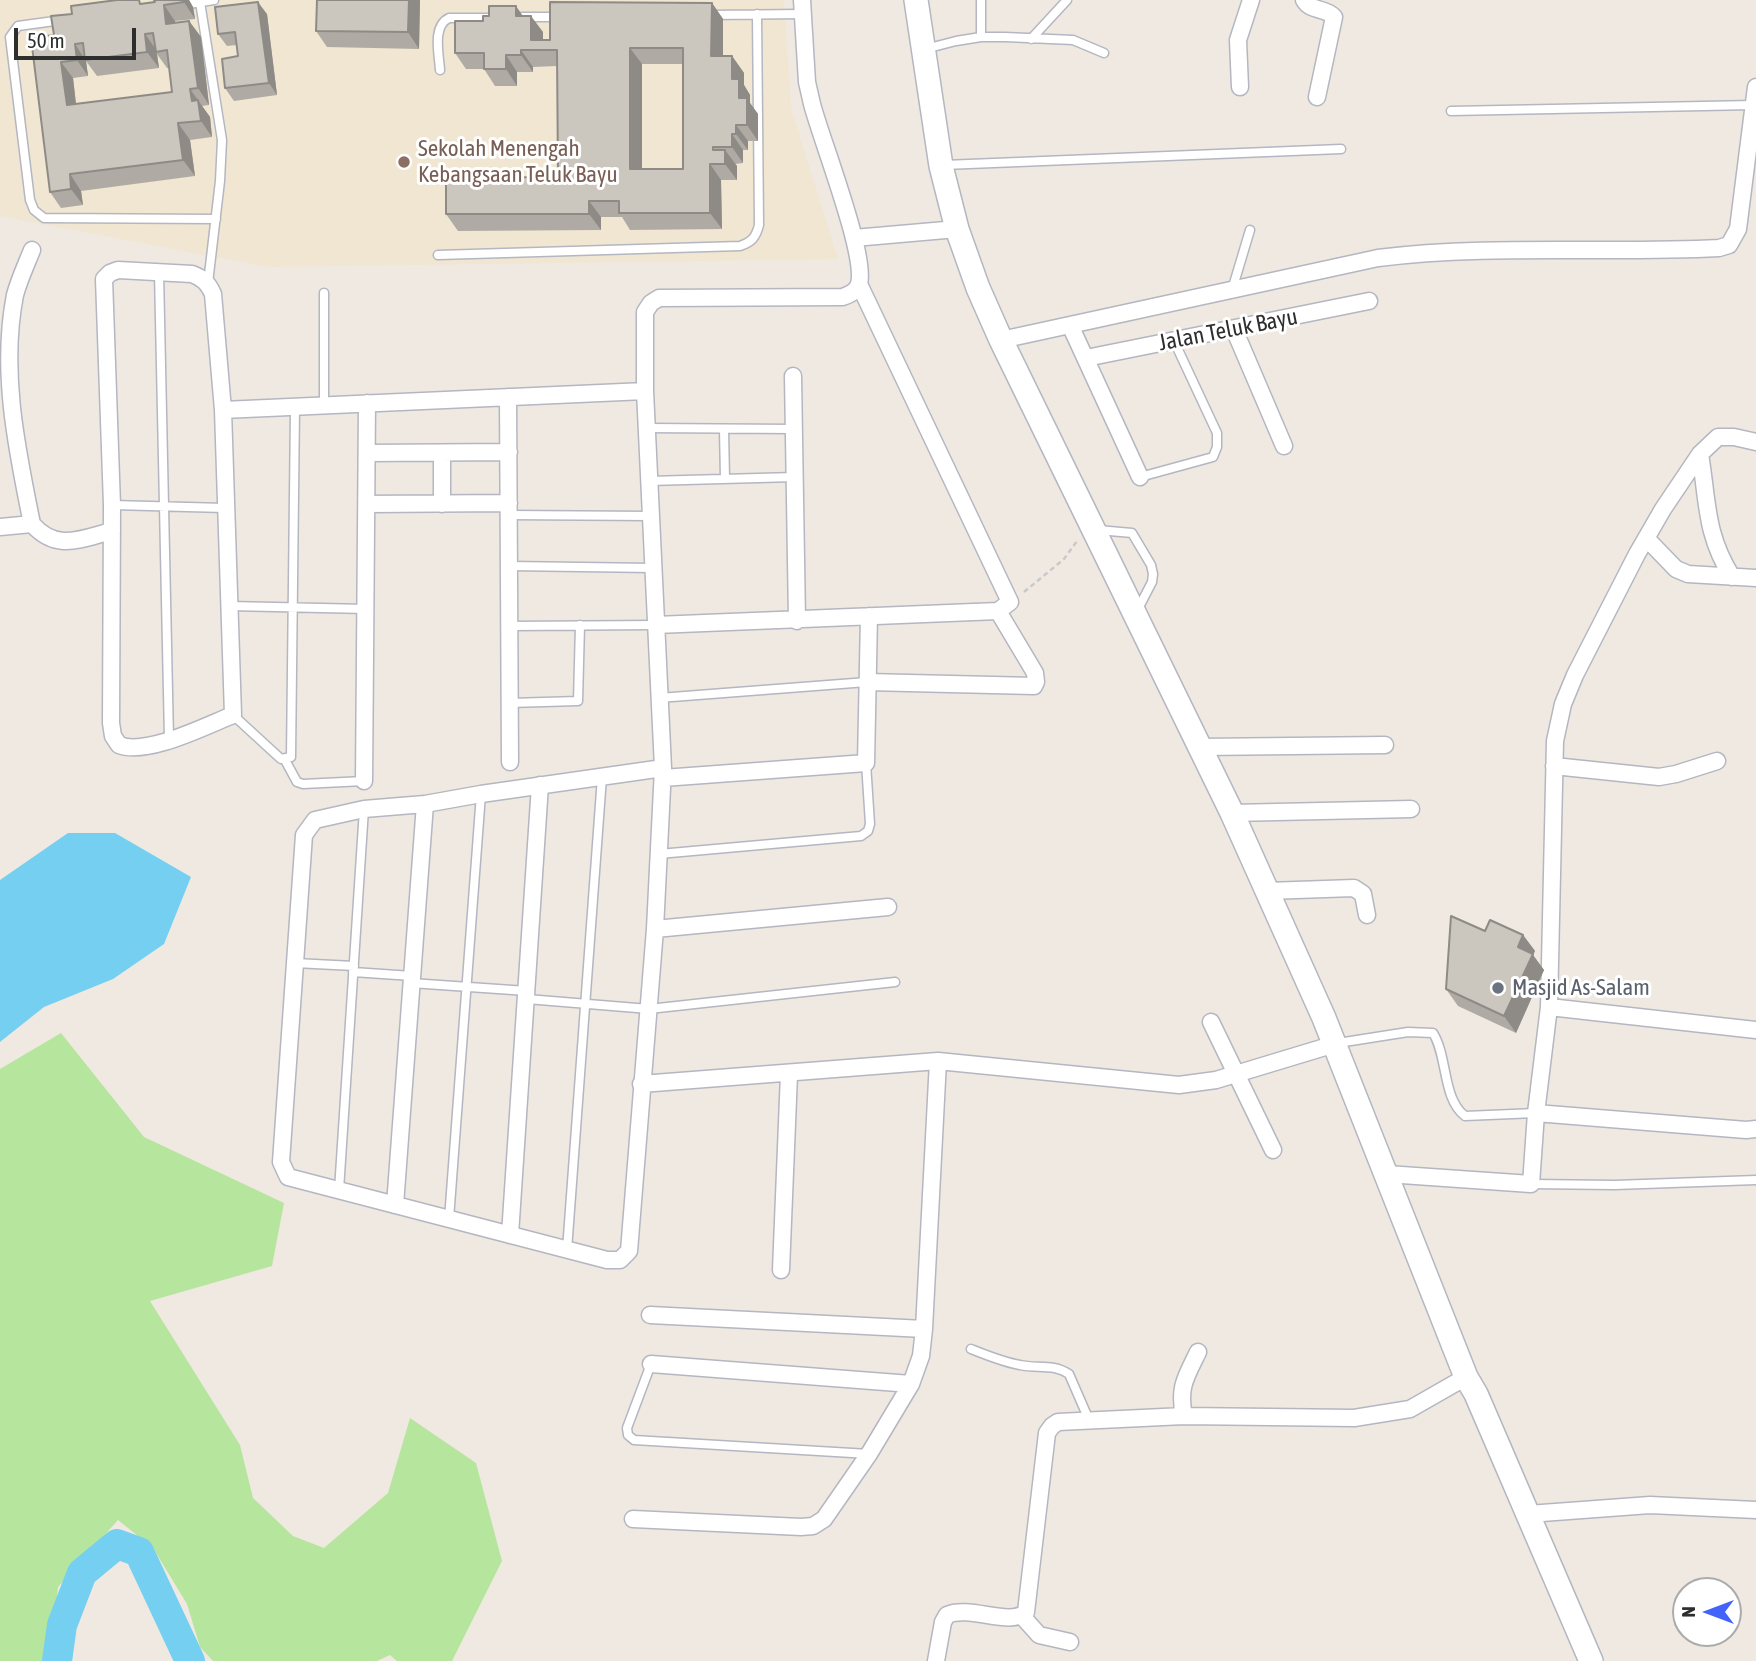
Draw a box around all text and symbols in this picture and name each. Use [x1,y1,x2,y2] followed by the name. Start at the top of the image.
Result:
[18,14,140,58] scale bar
[27,28,65,52] text: 50 m
[418,135,618,189] place label: Sekolah Menengah Kebangsaan Teluk Bayu
[396,154,412,170] marker: Sekolah Menengah Kebangsaan Teluk Bayu
[1156,303,1300,357] street label: Jalan Teluk Bayu
[1512,974,1650,1002] place label: Masjid As-Salam
[1490,980,1506,996] marker: Masjid As-Salam
[1672,1577,1742,1647] north arrow
[1677,1606,1699,1618] text: N

